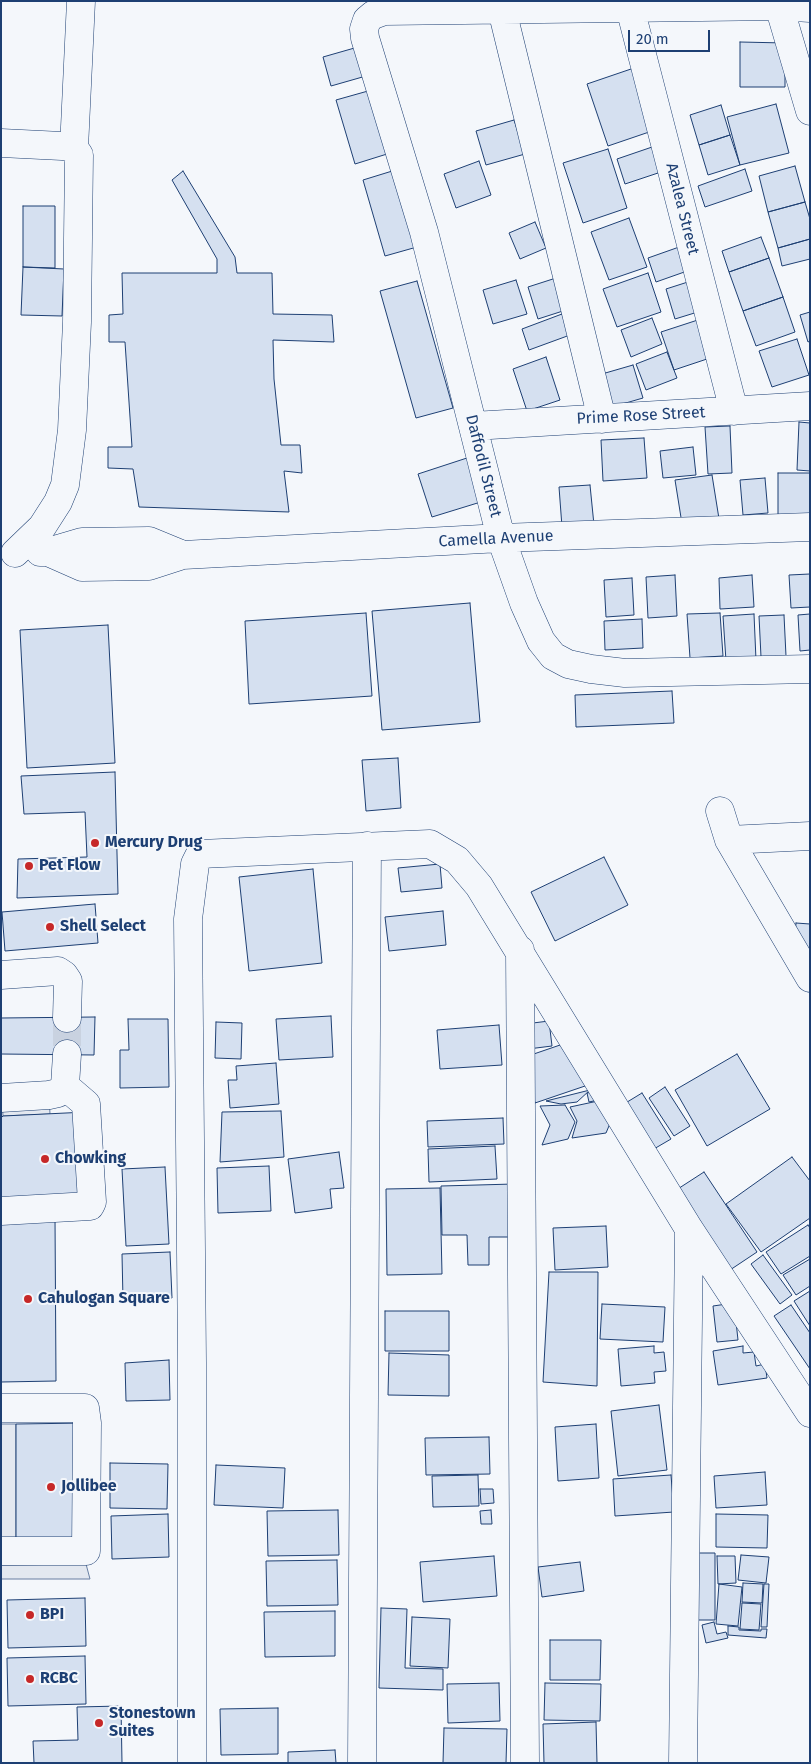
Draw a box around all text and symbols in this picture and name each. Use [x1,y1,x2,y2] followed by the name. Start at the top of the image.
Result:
[631,20,714,52] scale bar
[636,30,669,48] text: 20 m
[661,161,703,257] street label: Azalea Street
[576,403,706,429] street label: Prime Rose Street
[461,413,505,519] street label: Daffodil Street
[438,526,554,552] street label: Camella Avenue
[105,833,202,853] place label: Mercury Drug
[89,837,101,849] marker: Mercury Drug
[39,856,101,876] place label: Pet Flow
[23,860,35,872] marker: Pet Flow
[60,917,146,937] place label: Shell Select
[44,921,56,933] marker: Shell Select
[55,1149,126,1169] place label: Chowking
[39,1153,51,1165] marker: Chowking
[38,1289,170,1309] place label: Cahulogan Square
[22,1293,34,1305] marker: Cahulogan Square
[61,1477,117,1497] place label: Jollibee
[45,1481,57,1493] marker: Jollibee
[40,1605,64,1625] place label: BPI
[24,1609,36,1621] marker: BPI
[40,1669,78,1689] place label: RCBC
[24,1673,36,1685] marker: RCBC
[109,1704,196,1742] place label: Stonestown Suites
[93,1717,105,1729] marker: Stonestown Suites

